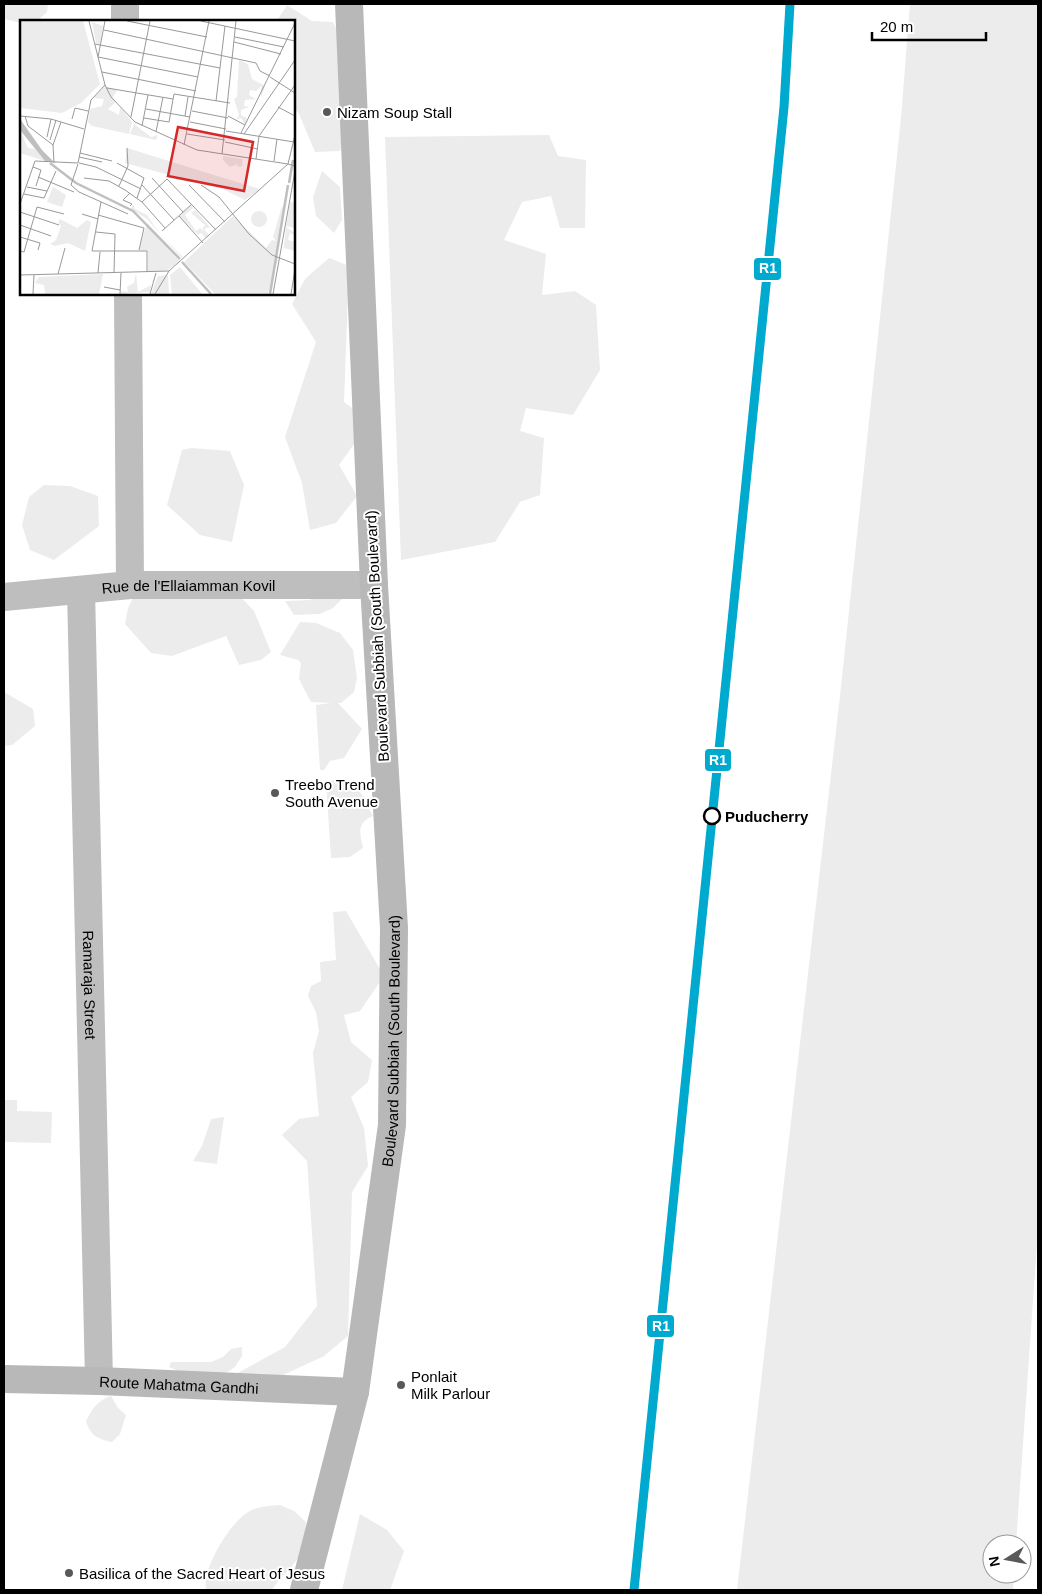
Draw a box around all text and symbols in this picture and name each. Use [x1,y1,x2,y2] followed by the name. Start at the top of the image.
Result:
[872,10,986,42] scale bar
[880,18,913,35] text: 20 m
[20,20,295,295] inset map
[337,104,452,121] place label: Nizam Soup Stall
[321,106,333,118] marker: Nizam Soup Stall
[753,257,782,281] line badge: R1
[759,260,777,276] text: R1
[362,510,392,762] street label: Boulevard Subbiah (South Boulevard)
[101,577,275,596] street label: Rue de l'Ellaiamman Kovil
[704,748,732,772] line badge: R1
[709,752,727,768] text: R1
[285,776,378,810] place label: Treebo Trend South Avenue
[269,787,281,799] marker: Treebo Trend South Avenue
[703,807,721,825] marker: Puducherry
[725,808,809,825] place label: Puducherry
[378,915,403,1168] street label: Boulevard Subbiah (South Boulevard)
[80,930,100,1041] street label: Ramaraja Street
[646,1314,675,1338] line badge: R1
[652,1318,670,1334] text: R1
[411,1368,490,1402] place label: Ponlait Milk Parlour
[99,1373,259,1396] street label: Route Mahatma Gandhi
[395,1379,407,1391] marker: Ponlait Milk Parlour
[982,1534,1032,1584] north arrow
[985,1555,1003,1568] text: N
[79,1565,325,1582] place label: Basilica of the Sacred Heart of Jesus
[63,1567,75,1579] marker: Basilica of the Sacred Heart of Jesus

